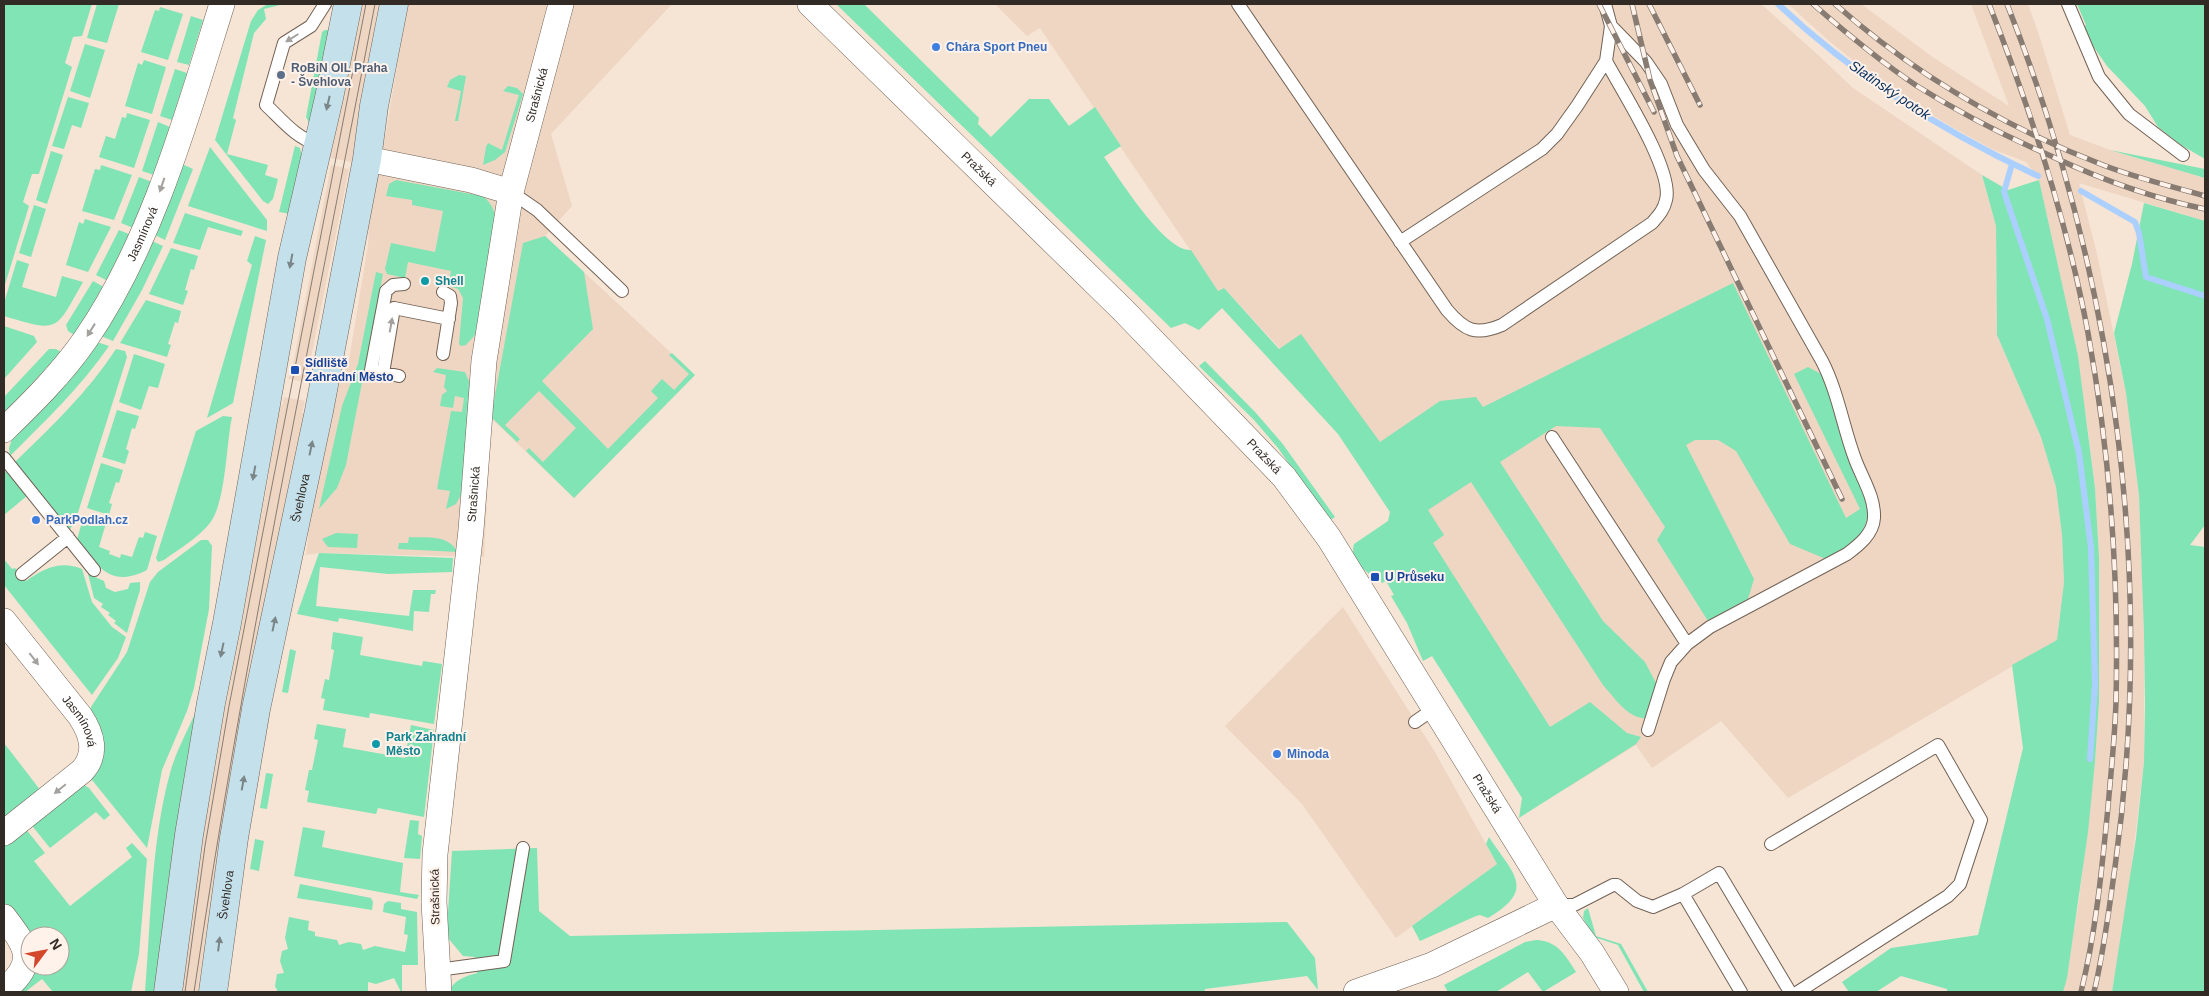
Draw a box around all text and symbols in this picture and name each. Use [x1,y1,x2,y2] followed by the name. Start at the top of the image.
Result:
[286,34,299,43] one-way arrow
[946,40,1047,54] place label: Chára Sport Pneu
[930,41,942,53] marker: Chára Sport Pneu
[1846,57,1934,124] water label: Slatinský potok
[291,61,388,89] place label: RoBiN OIL Praha - Švehlova
[523,66,551,124] street label: Strašnická
[275,69,287,81] marker: RoBiN OIL Praha - Švehlova
[324,96,332,111] one-way arrow
[958,149,999,189] street label: Pražská
[158,177,165,192] one-way arrow
[124,204,161,264] street label: Jasmínová
[287,254,295,270] one-way arrow
[435,274,464,288] place label: Shell
[419,275,431,287] marker: Shell
[388,316,396,332] one-way arrow
[86,324,95,337] one-way arrow
[305,356,394,384] place label: Sídliště Zahradní Město
[289,364,301,376] marker: Sídliště Zahradní Město
[1244,436,1284,477] street label: Pražská
[307,440,315,455] one-way arrow
[249,465,257,481] one-way arrow
[465,465,483,523] street label: Strašnická
[288,472,313,524] street label: Švehlova
[46,513,128,527] place label: ParkPodlah.cz
[30,514,42,526] marker: ParkPodlah.cz
[1385,570,1444,584] place label: U Průseku
[1369,571,1381,583] marker: U Průseku
[271,615,279,631] one-way arrow
[217,642,225,658] one-way arrow
[29,652,40,665] one-way arrow
[59,692,99,748] street label: Jasmínová
[386,730,467,758] place label: Park Zahradní Město
[370,738,382,750] marker: Park Zahradní Město
[1287,747,1329,761] place label: Minoda
[1271,748,1283,760] marker: Minoda
[1470,771,1505,816] street label: Pražská
[240,775,248,791] one-way arrow
[53,784,66,794] one-way arrow
[215,869,237,920] street label: Švehlova
[428,869,442,925] street label: Strašnická
[20,926,70,976] north arrow
[47,936,65,953] text: N
[215,936,223,952] one-way arrow

